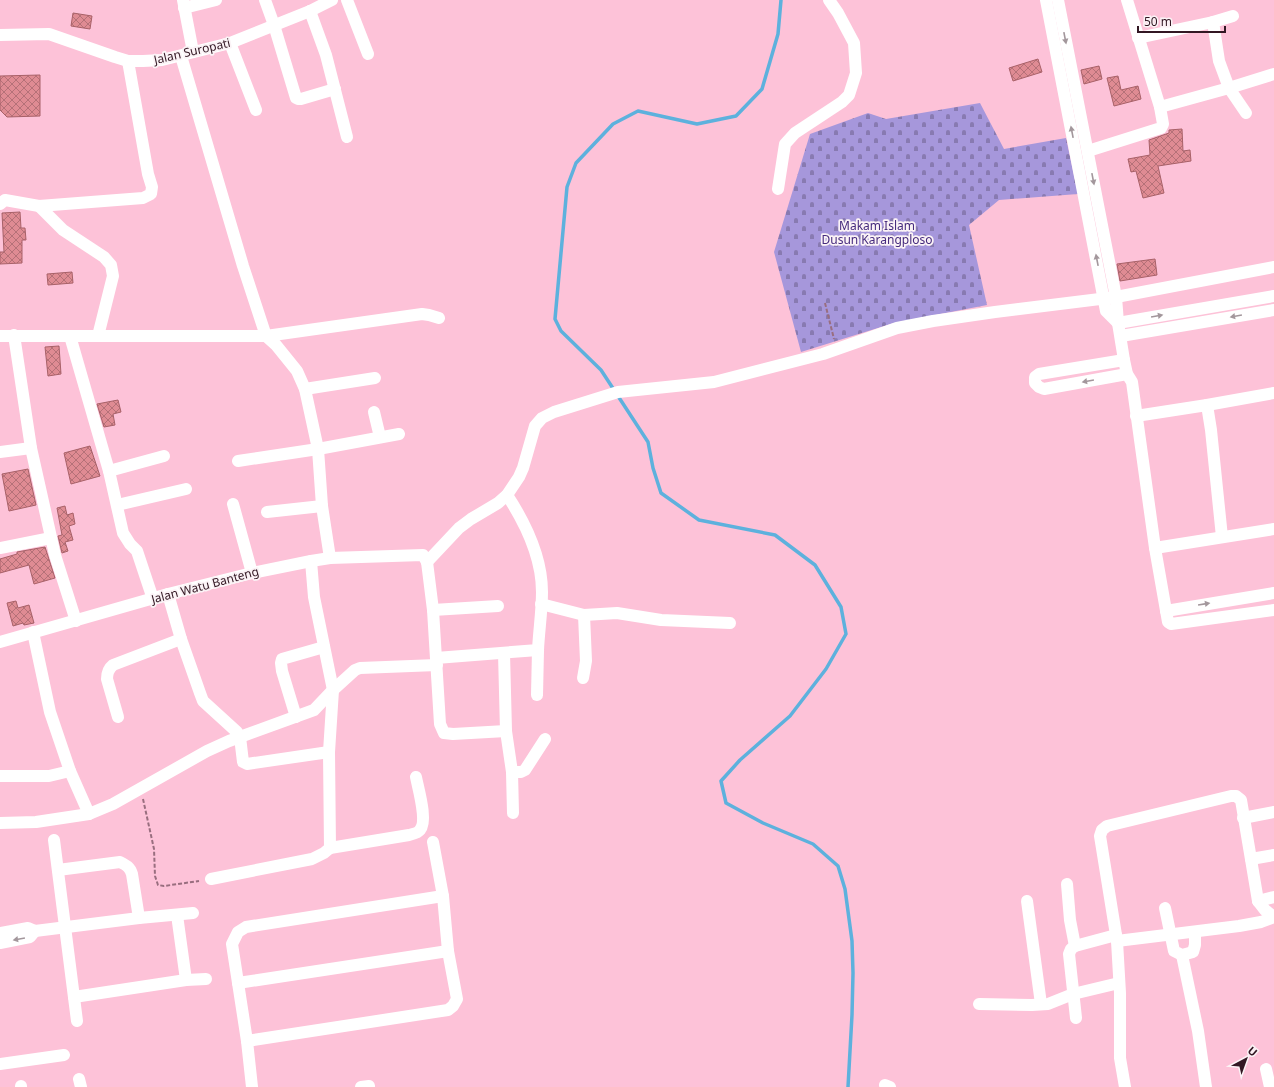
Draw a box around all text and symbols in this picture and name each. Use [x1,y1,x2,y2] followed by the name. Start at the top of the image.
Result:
[1138,8,1225,34] scale bar
[1144,13,1172,30] text: 50 m
[1063,32,1069,44] one-way arrow
[151,34,232,68] street label: Jalan Suropati
[1069,126,1075,138] one-way arrow
[1091,173,1097,186] one-way arrow
[821,217,933,248] park label: Makam Islam Dusun Karangploso
[1094,254,1100,266] one-way arrow
[1150,313,1163,319] one-way arrow
[1229,314,1242,320] one-way arrow
[1082,378,1095,384] one-way arrow
[148,562,261,608] street label: Jalan Watu Banteng
[1198,601,1211,607] one-way arrow
[13,937,26,943] one-way arrow
[1226,1039,1266,1079] north arrow
[1245,1043,1261,1059] text: U

